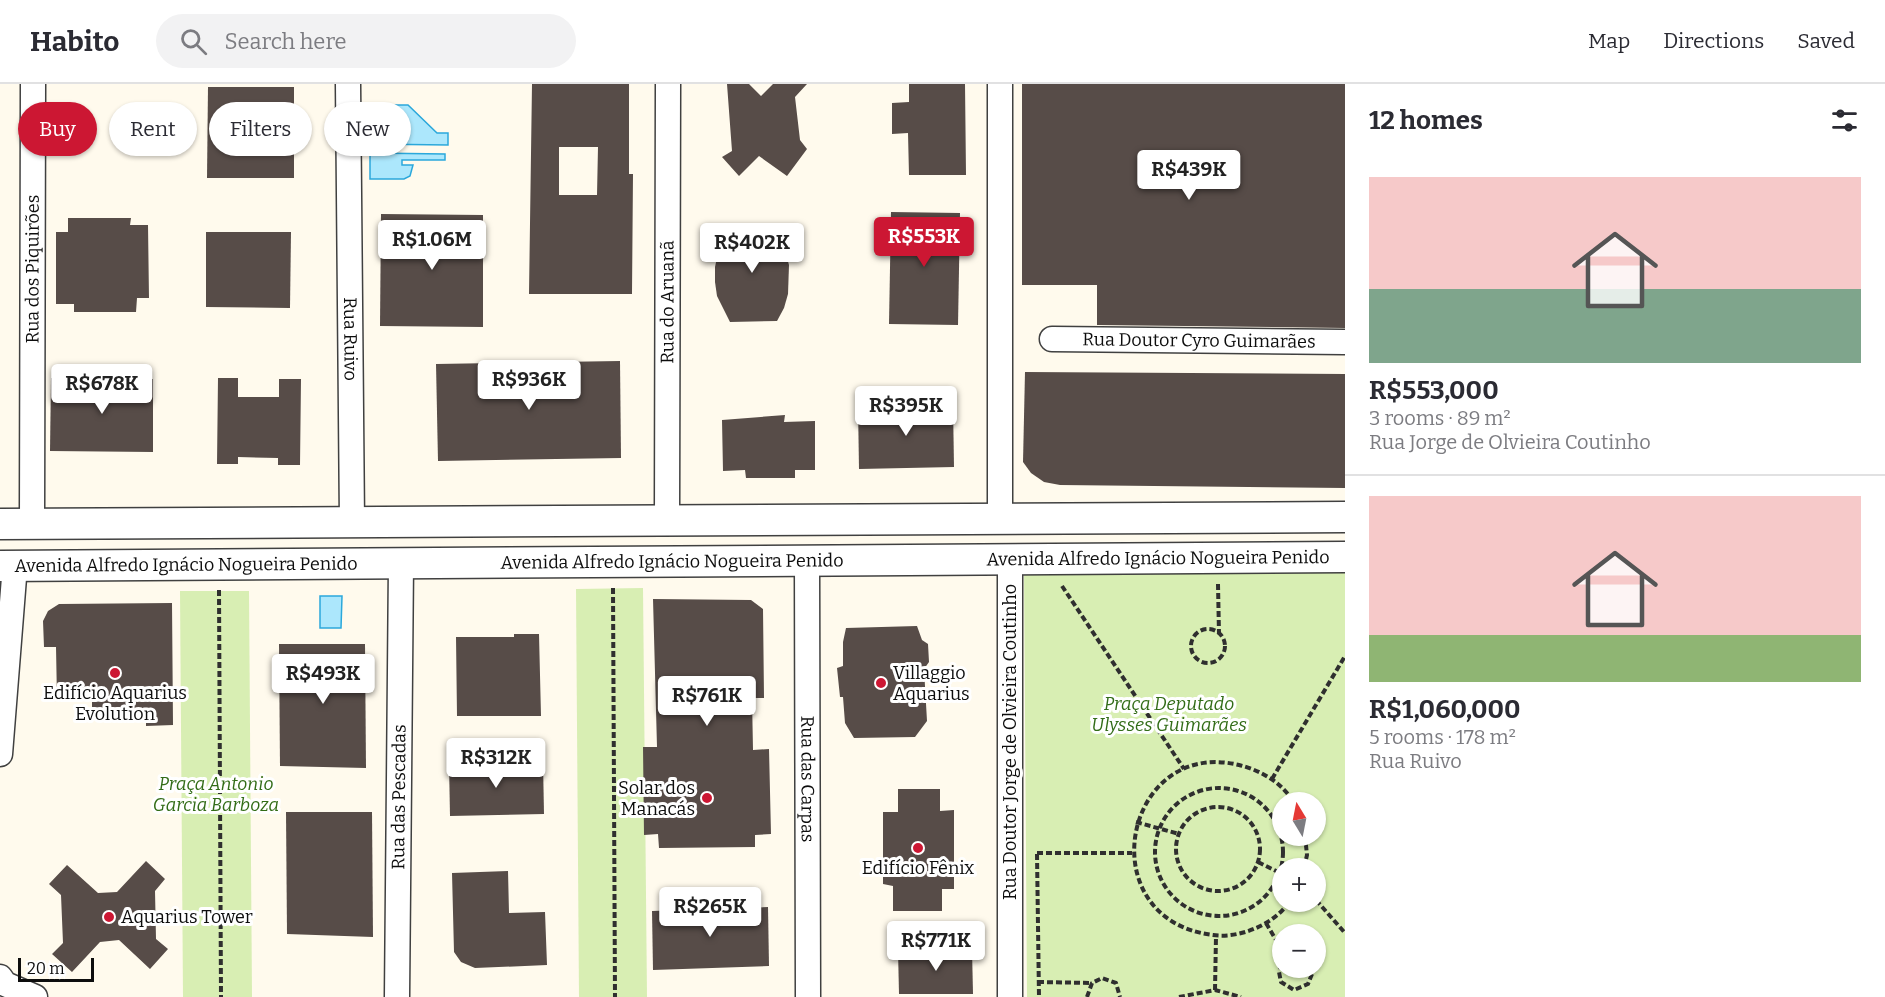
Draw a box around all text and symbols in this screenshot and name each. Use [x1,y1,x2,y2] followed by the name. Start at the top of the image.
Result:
[156,14,576,68] search box
[30,25,120,58] text: Habito
[177,25,210,58] icon: search
[225,28,347,55] text: Search here
[1588,28,1630,54] text: Map
[1663,28,1764,54] text: Directions
[1797,28,1855,54] text: Saved
[18,102,97,156] chip: Buy
[109,102,197,156] chip: Rent
[209,102,312,156] chip: Filters
[324,102,411,156] chip: New
[1828,104,1861,137] icon: filters
[1369,105,1483,136] text: 12 homes
[1140,150,1238,201] pin: R$439K
[1151,157,1227,181] text: R$439K
[21,195,44,343] street label: Rua dos Piquirões
[1561,216,1669,324] icon: home
[875,217,973,268] pin: R$553K
[377,220,487,271] pin: R$1.06M
[703,223,801,274] pin: R$402K
[888,224,960,248] text: R$553K
[392,227,472,251] text: R$1.06M
[714,230,790,254] text: R$402K
[656,240,679,364] street label: Rua do Aruanã
[339,297,362,381] street label: Rua Ruivo
[1082,328,1316,353] street label: Rua Doutor Cyro Guimarães
[480,360,578,411] pin: R$936K
[53,364,151,415] pin: R$678K
[492,367,566,391] text: R$936K
[65,371,139,395] text: R$678K
[1369,375,1499,406] text: R$553,000
[857,386,955,437] pin: R$395K
[869,393,943,417] text: R$395K
[1369,406,1511,430] text: 3 rooms · 89 m²
[1369,430,1651,454] text: Rua Jorge de Olvieira Coutinho
[1561,535,1669,643] icon: home
[986,546,1330,570] street label: Avenida Alfredo Ignácio Nogueira Penido
[500,549,844,574] street label: Avenida Alfredo Ignácio Nogueira Penido
[14,553,358,577] street label: Avenida Alfredo Ignácio Nogueira Penido
[999,584,1021,900] street label: Rua Doutor Jorge de Olvieira Coutinho
[274,654,372,705] pin: R$493K
[286,661,360,685] text: R$493K
[893,662,970,705] place label: Villaggio Aquarius
[108,666,122,680] marker: Edifício Aquarius Evolution
[658,676,756,727] pin: R$761K
[874,676,888,690] marker: Villaggio Aquarius
[43,682,187,725] place label: Edifício Aquarius Evolution
[672,683,742,707] text: R$761K
[1091,693,1247,736] park label: Praça Deputado Ulysses Guimarães
[1369,694,1521,725] text: R$1,060,000
[796,716,819,842] street label: Rua das Carpas
[387,724,411,870] street label: Rua das Pescadas
[1369,725,1516,749] text: 5 rooms · 178 m²
[447,738,545,789] pin: R$312K
[460,745,532,769] text: R$312K
[1369,749,1462,773] text: Rua Ruivo
[153,773,279,816] park label: Praça Antonio Garcia Barboza
[618,777,695,820] place label: Solar dos Manacás
[700,791,714,805] marker: Solar dos Manacás
[1272,792,1326,846] north arrow
[1272,792,1326,978] map controls
[911,841,925,855] marker: Edifício Fênix
[862,857,974,879] place label: Edifício Fênix
[1272,858,1326,912] button: +
[661,887,759,938] pin: R$265K
[673,894,747,918] text: R$265K
[121,906,253,928] place label: Aquarius Tower
[102,910,116,924] marker: Aquarius Tower
[887,921,985,972] pin: R$771K
[1272,924,1326,978] button: −
[901,928,971,952] text: R$771K
[18,955,94,982] scale bar
[27,959,64,978] text: 20 m

